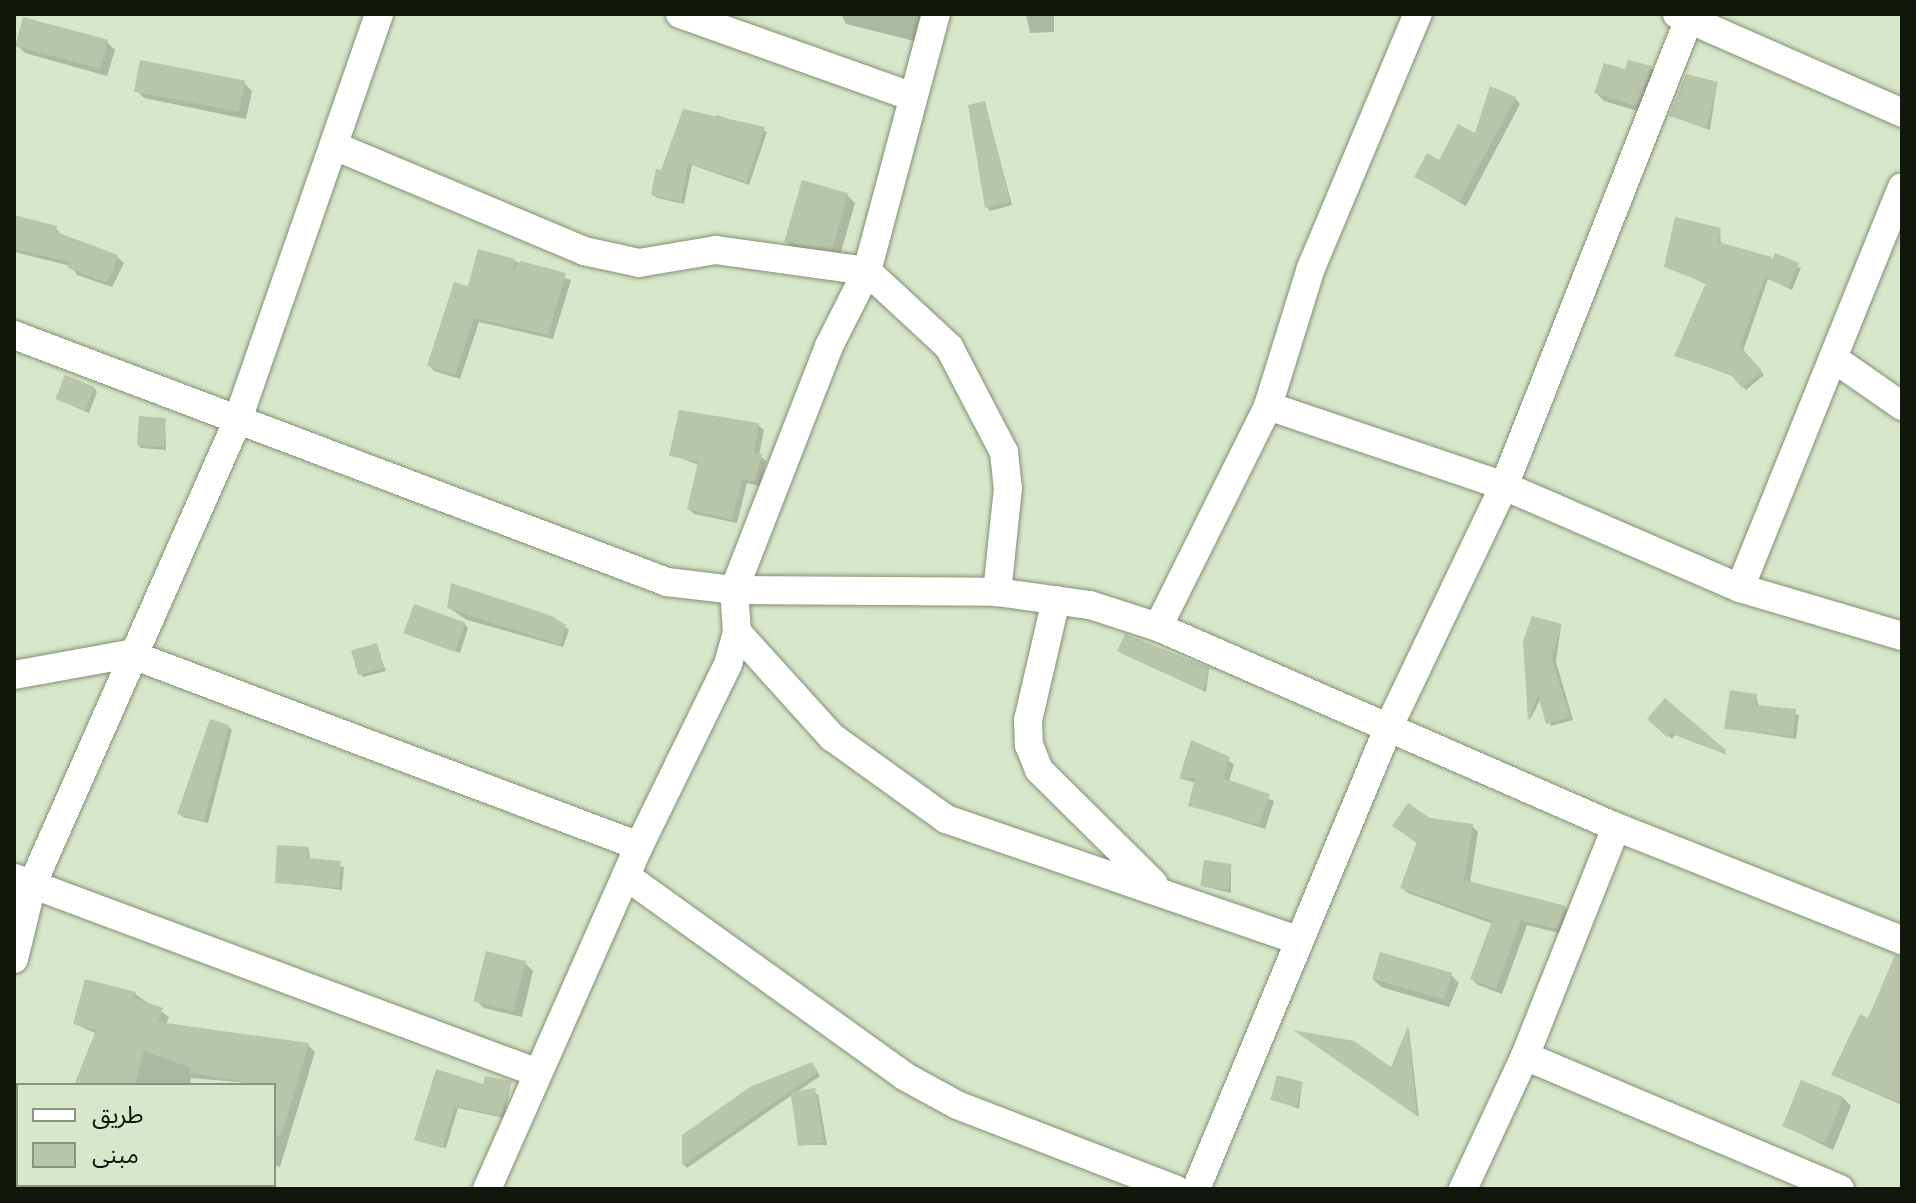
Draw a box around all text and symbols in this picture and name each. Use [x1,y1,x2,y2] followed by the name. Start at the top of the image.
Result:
[16,1083,276,1187] legend
[92,1099,144,1128] text: طريق
[92,1139,139,1168] text: مبنى

